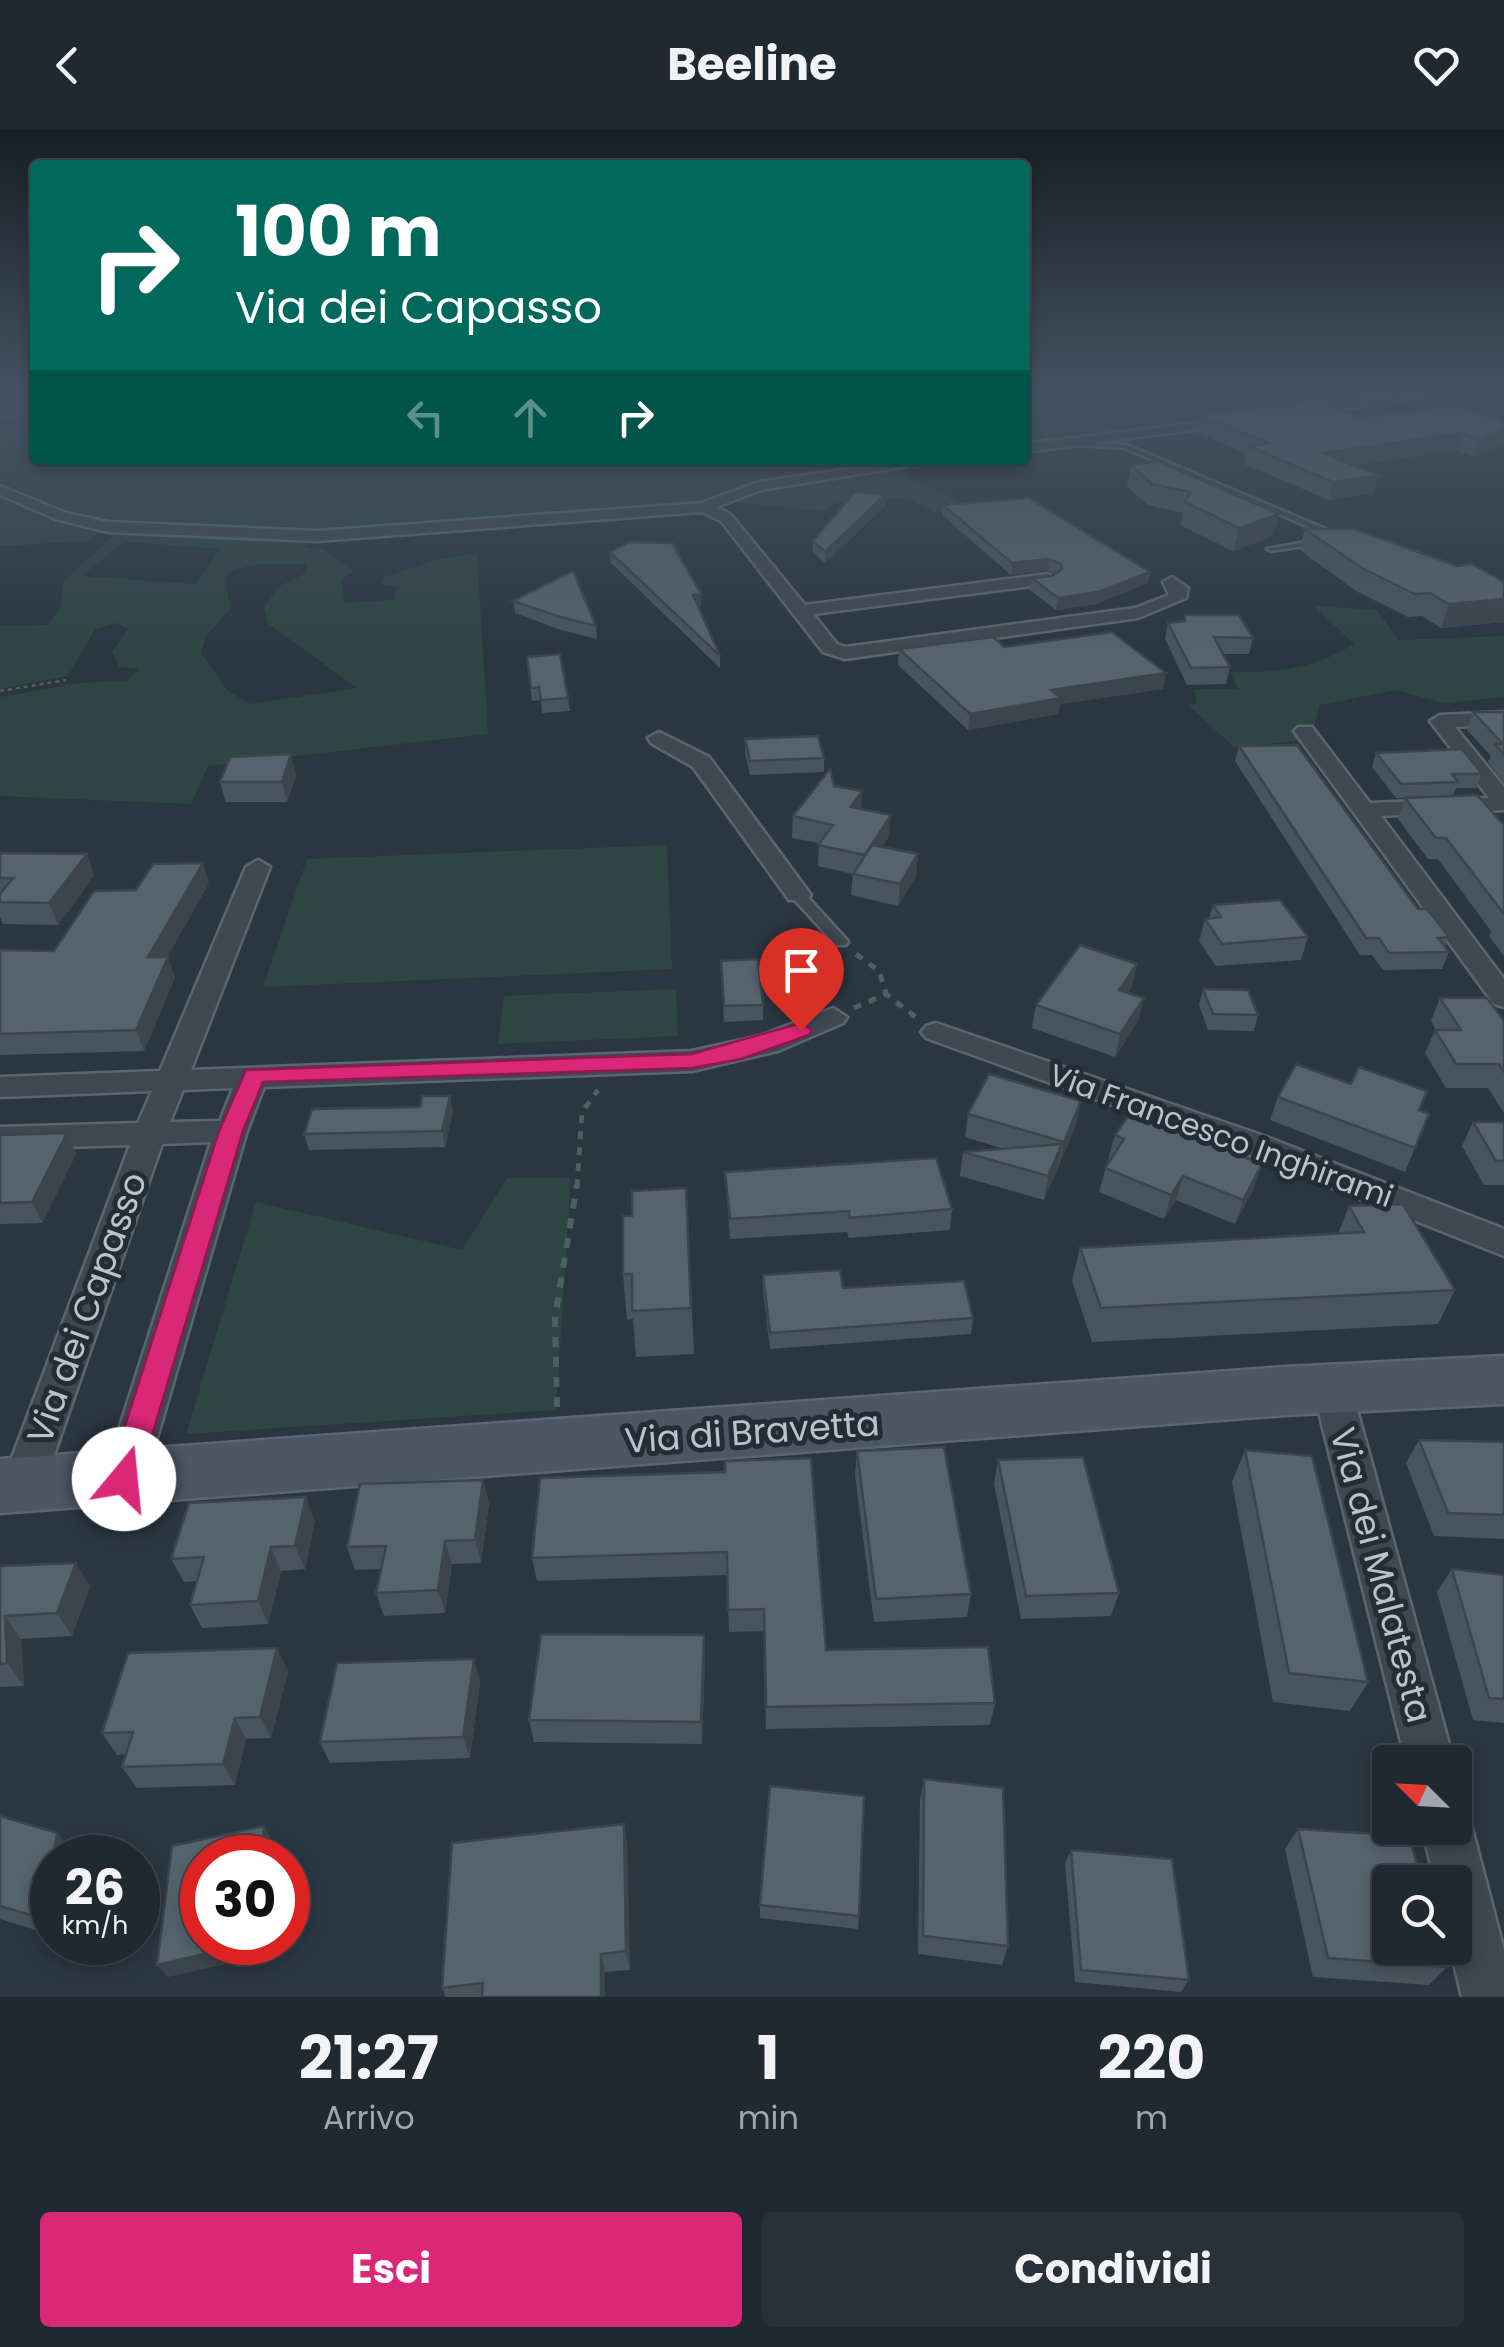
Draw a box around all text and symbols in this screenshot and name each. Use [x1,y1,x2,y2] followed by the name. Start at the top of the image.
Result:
[667,33,837,96] text: Beeline
[40,38,95,93] icon: back
[1409,38,1464,93] icon: heart
[235,182,442,281] text: 100 m
[70,200,200,330] icon: right
[235,276,602,339] text: Via dei Capasso
[398,390,453,445] icon: left
[503,390,558,445] icon: ahead
[608,390,663,445] icon: right
[759,928,844,1031] pin
[774,943,829,998] icon: arrive
[1043,1053,1399,1218] street label: Via Francesco Inghirami
[15,1165,158,1450] street label: Via dei Capasso
[623,1398,881,1465] street label: Via di Bravetta
[1319,1422,1444,1728] street label: Via dei Malatesta
[72,1427,176,1531] position arrow
[1372,1745,1472,1845] north arrow
[1372,1745,1472,1965] map controls
[180,1835,310,1965] speed limit sign: 30
[65,1852,125,1923] text: 26
[1372,1865,1472,1965] button: search
[62,1908,128,1943] text: km/h
[299,2016,439,2100] text: 21:27
[757,2016,780,2100] text: 1
[1098,2016,1205,2100] text: 220
[323,2095,415,2140] text: Arrivo
[738,2095,799,2140] text: min
[1135,2095,1168,2140] text: m
[40,2212,742,2327] button: Esci
[762,2212,1464,2327] button: Condividi

